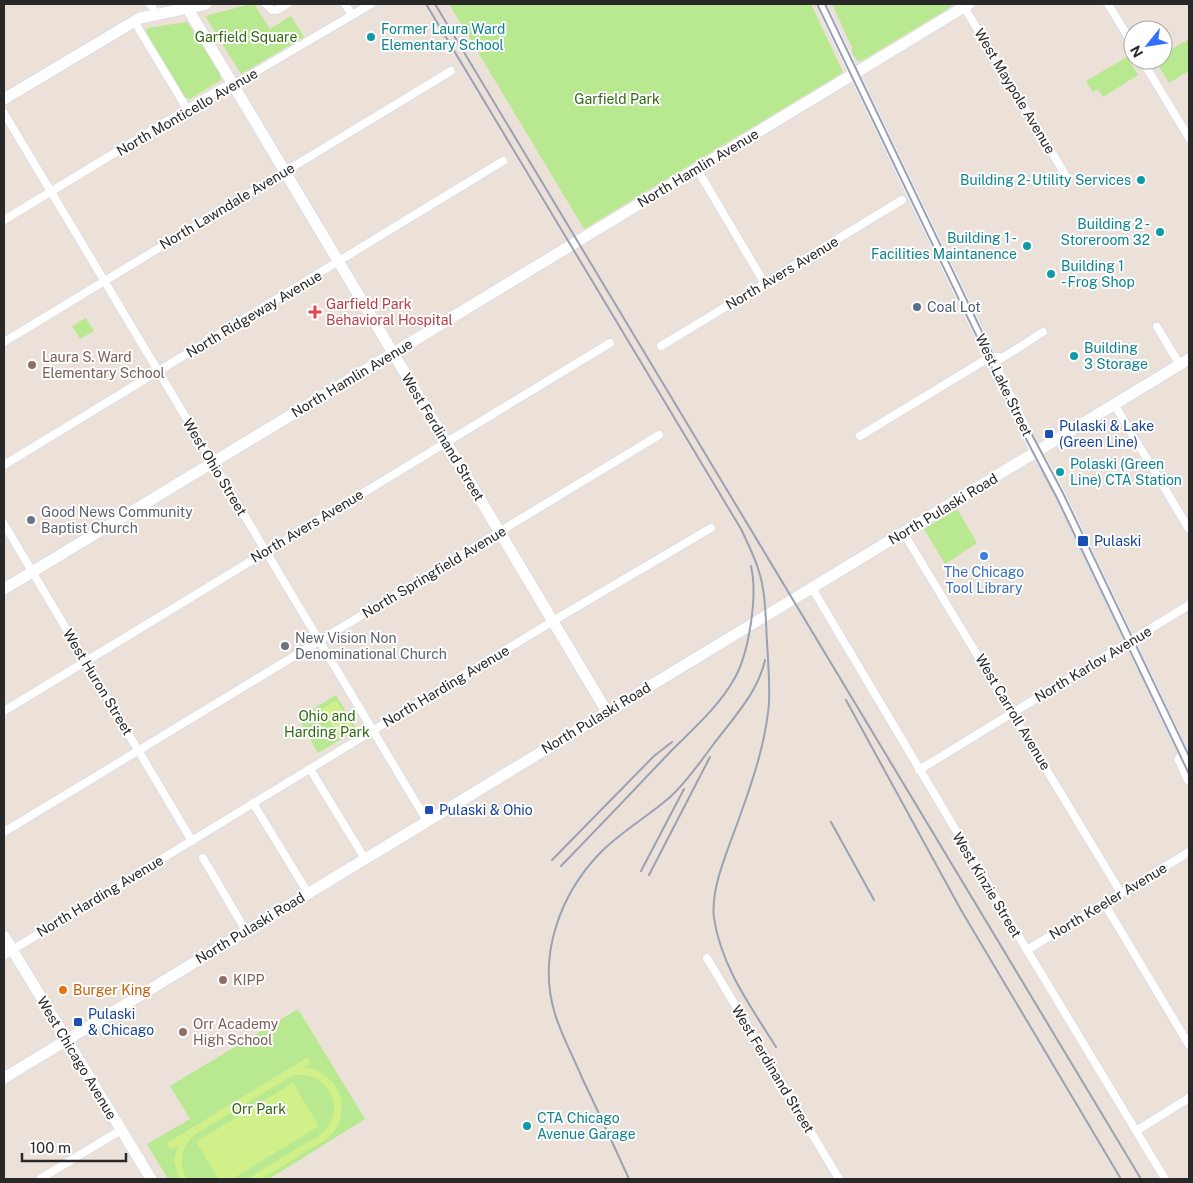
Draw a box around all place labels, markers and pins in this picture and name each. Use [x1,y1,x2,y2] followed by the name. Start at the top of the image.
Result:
[381,21,505,53] place label: Former Laura Ward Elementary School
[365,31,377,43] marker: Former Laura Ward Elementary School
[960,172,1131,188] place label: Building 2- Utility Services
[1135,174,1147,186] marker: Building 2- Utility Services
[1061,216,1150,248] place label: Building 2 - Storeroom 32
[1154,226,1166,238] marker: Building 2 - Storeroom 32
[871,230,1017,262] place label: Building 1 - Facilities Maintanence
[1021,240,1033,252] marker: Building 1 - Facilities Maintanence
[1061,258,1135,290] place label: Building 1 - Frog Shop
[1045,268,1057,280] marker: Building 1 - Frog Shop
[326,296,453,328] place label: Garfield Park Behavioral Hospital
[927,299,981,315] place label: Coal Lot
[911,301,923,313] marker: Coal Lot
[308,305,322,319] marker: Garfield Park Behavioral Hospital
[1084,340,1148,372] place label: Building 3 Storage
[42,349,165,381] place label: Laura S. Ward Elementary School
[1068,350,1080,362] marker: Building 3 Storage
[26,359,38,371] marker: Laura S. Ward Elementary School
[1059,418,1154,450] place label: Pulaski & Lake (Green Line)
[1043,428,1055,440] marker: Pulaski & Lake (Green Line)
[1070,456,1182,488] place label: Polaski (Green Line) CTA Station
[1054,466,1066,478] marker: Polaski (Green Line) CTA Station
[41,504,193,536] place label: Good News Community Baptist Church
[25,514,37,526] marker: Good News Community Baptist Church
[1094,533,1141,549] place label: Pulaski
[1076,534,1090,548] marker: Pulaski
[978,550,990,562] marker: The Chicago Tool Library
[944,564,1024,596] place label: The Chicago Tool Library
[295,630,447,662] place label: New Vision Non Denominational Church
[279,640,291,652] marker: New Vision Non Denominational Church
[439,802,533,818] place label: Pulaski & Ohio
[423,804,435,816] marker: Pulaski & Ohio
[233,972,264,988] place label: KIPP
[217,974,229,986] marker: KIPP
[73,982,151,998] place label: Burger King
[57,984,69,996] marker: Burger King
[88,1006,154,1038] place label: Pulaski & Chicago
[72,1016,84,1028] marker: Pulaski & Chicago
[193,1016,279,1048] place label: Orr Academy High School
[177,1026,189,1038] marker: Orr Academy High School
[537,1110,636,1142] place label: CTA Chicago Avenue Garage
[521,1120,533,1132] marker: CTA Chicago Avenue Garage

